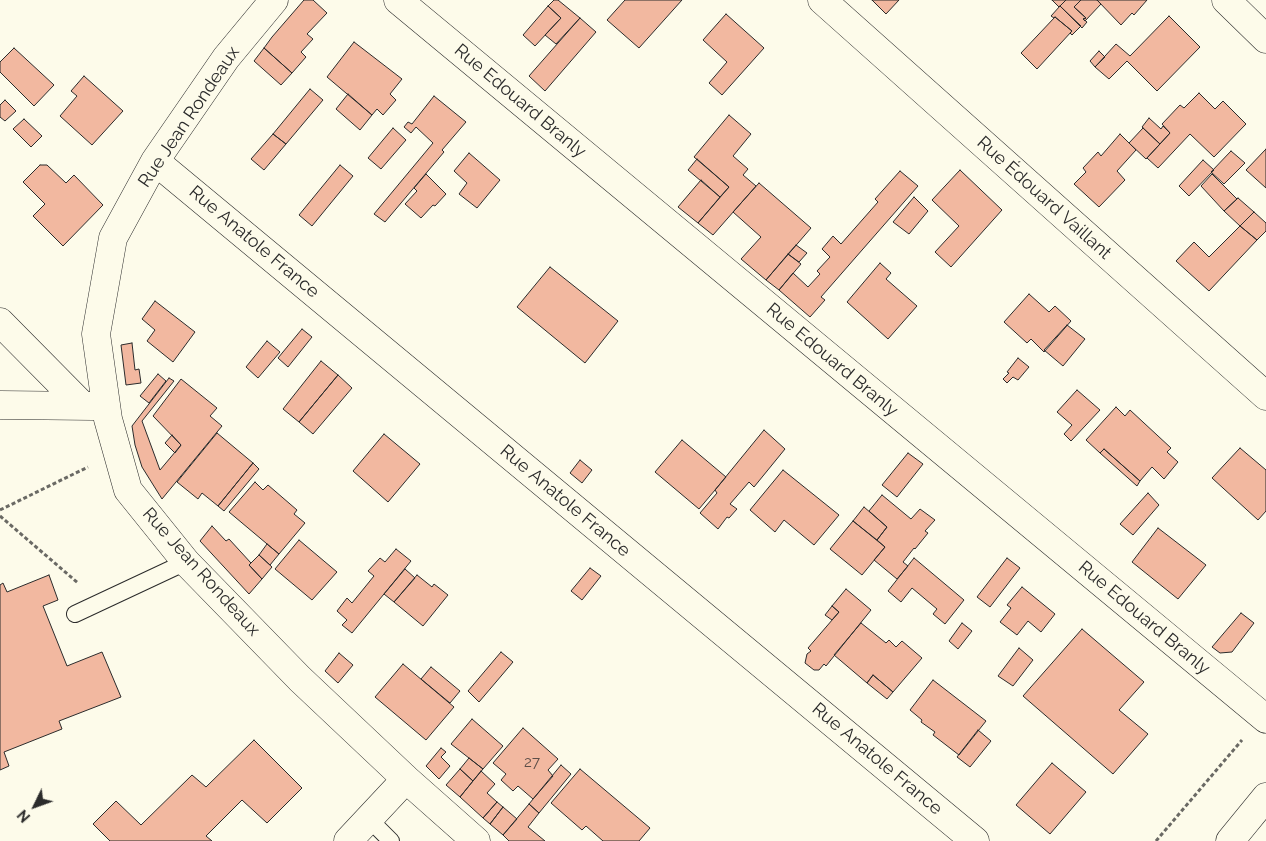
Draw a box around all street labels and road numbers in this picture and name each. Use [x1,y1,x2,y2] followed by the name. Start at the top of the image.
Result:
[450,40,590,162] street label: Rue Edouard Branly
[134,42,244,192] street label: Rue Jean Rondeaux
[972,132,1116,264] street label: Rue Édouard Vaillant
[184,181,324,303] street label: Rue Anatole France
[762,299,902,421] street label: Rue Edouard Branly
[495,440,635,562] street label: Rue Anatole France
[138,503,264,641] street label: Rue Jean Rondeaux
[1074,557,1214,679] street label: Rue Edouard Branly
[807,698,947,820] street label: Rue Anatole France

